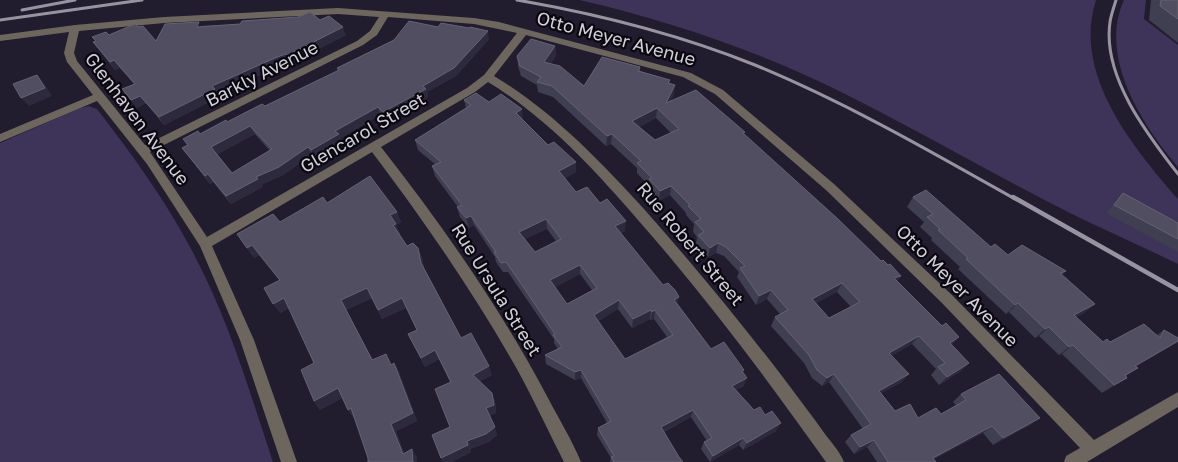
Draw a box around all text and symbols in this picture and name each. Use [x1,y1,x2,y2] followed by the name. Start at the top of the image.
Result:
[534,6,698,70] street label: Otto Meyer Avenue
[202,35,321,111] street label: Barkly Avenue
[81,48,195,189] street label: Glenhaven Avenue
[296,87,429,177] street label: Glencarol Street
[633,177,749,310] street label: Rue Robert Street
[447,219,546,360] street label: Rue Ursula Street
[892,220,1023,351] street label: Otto Meyer Avenue

